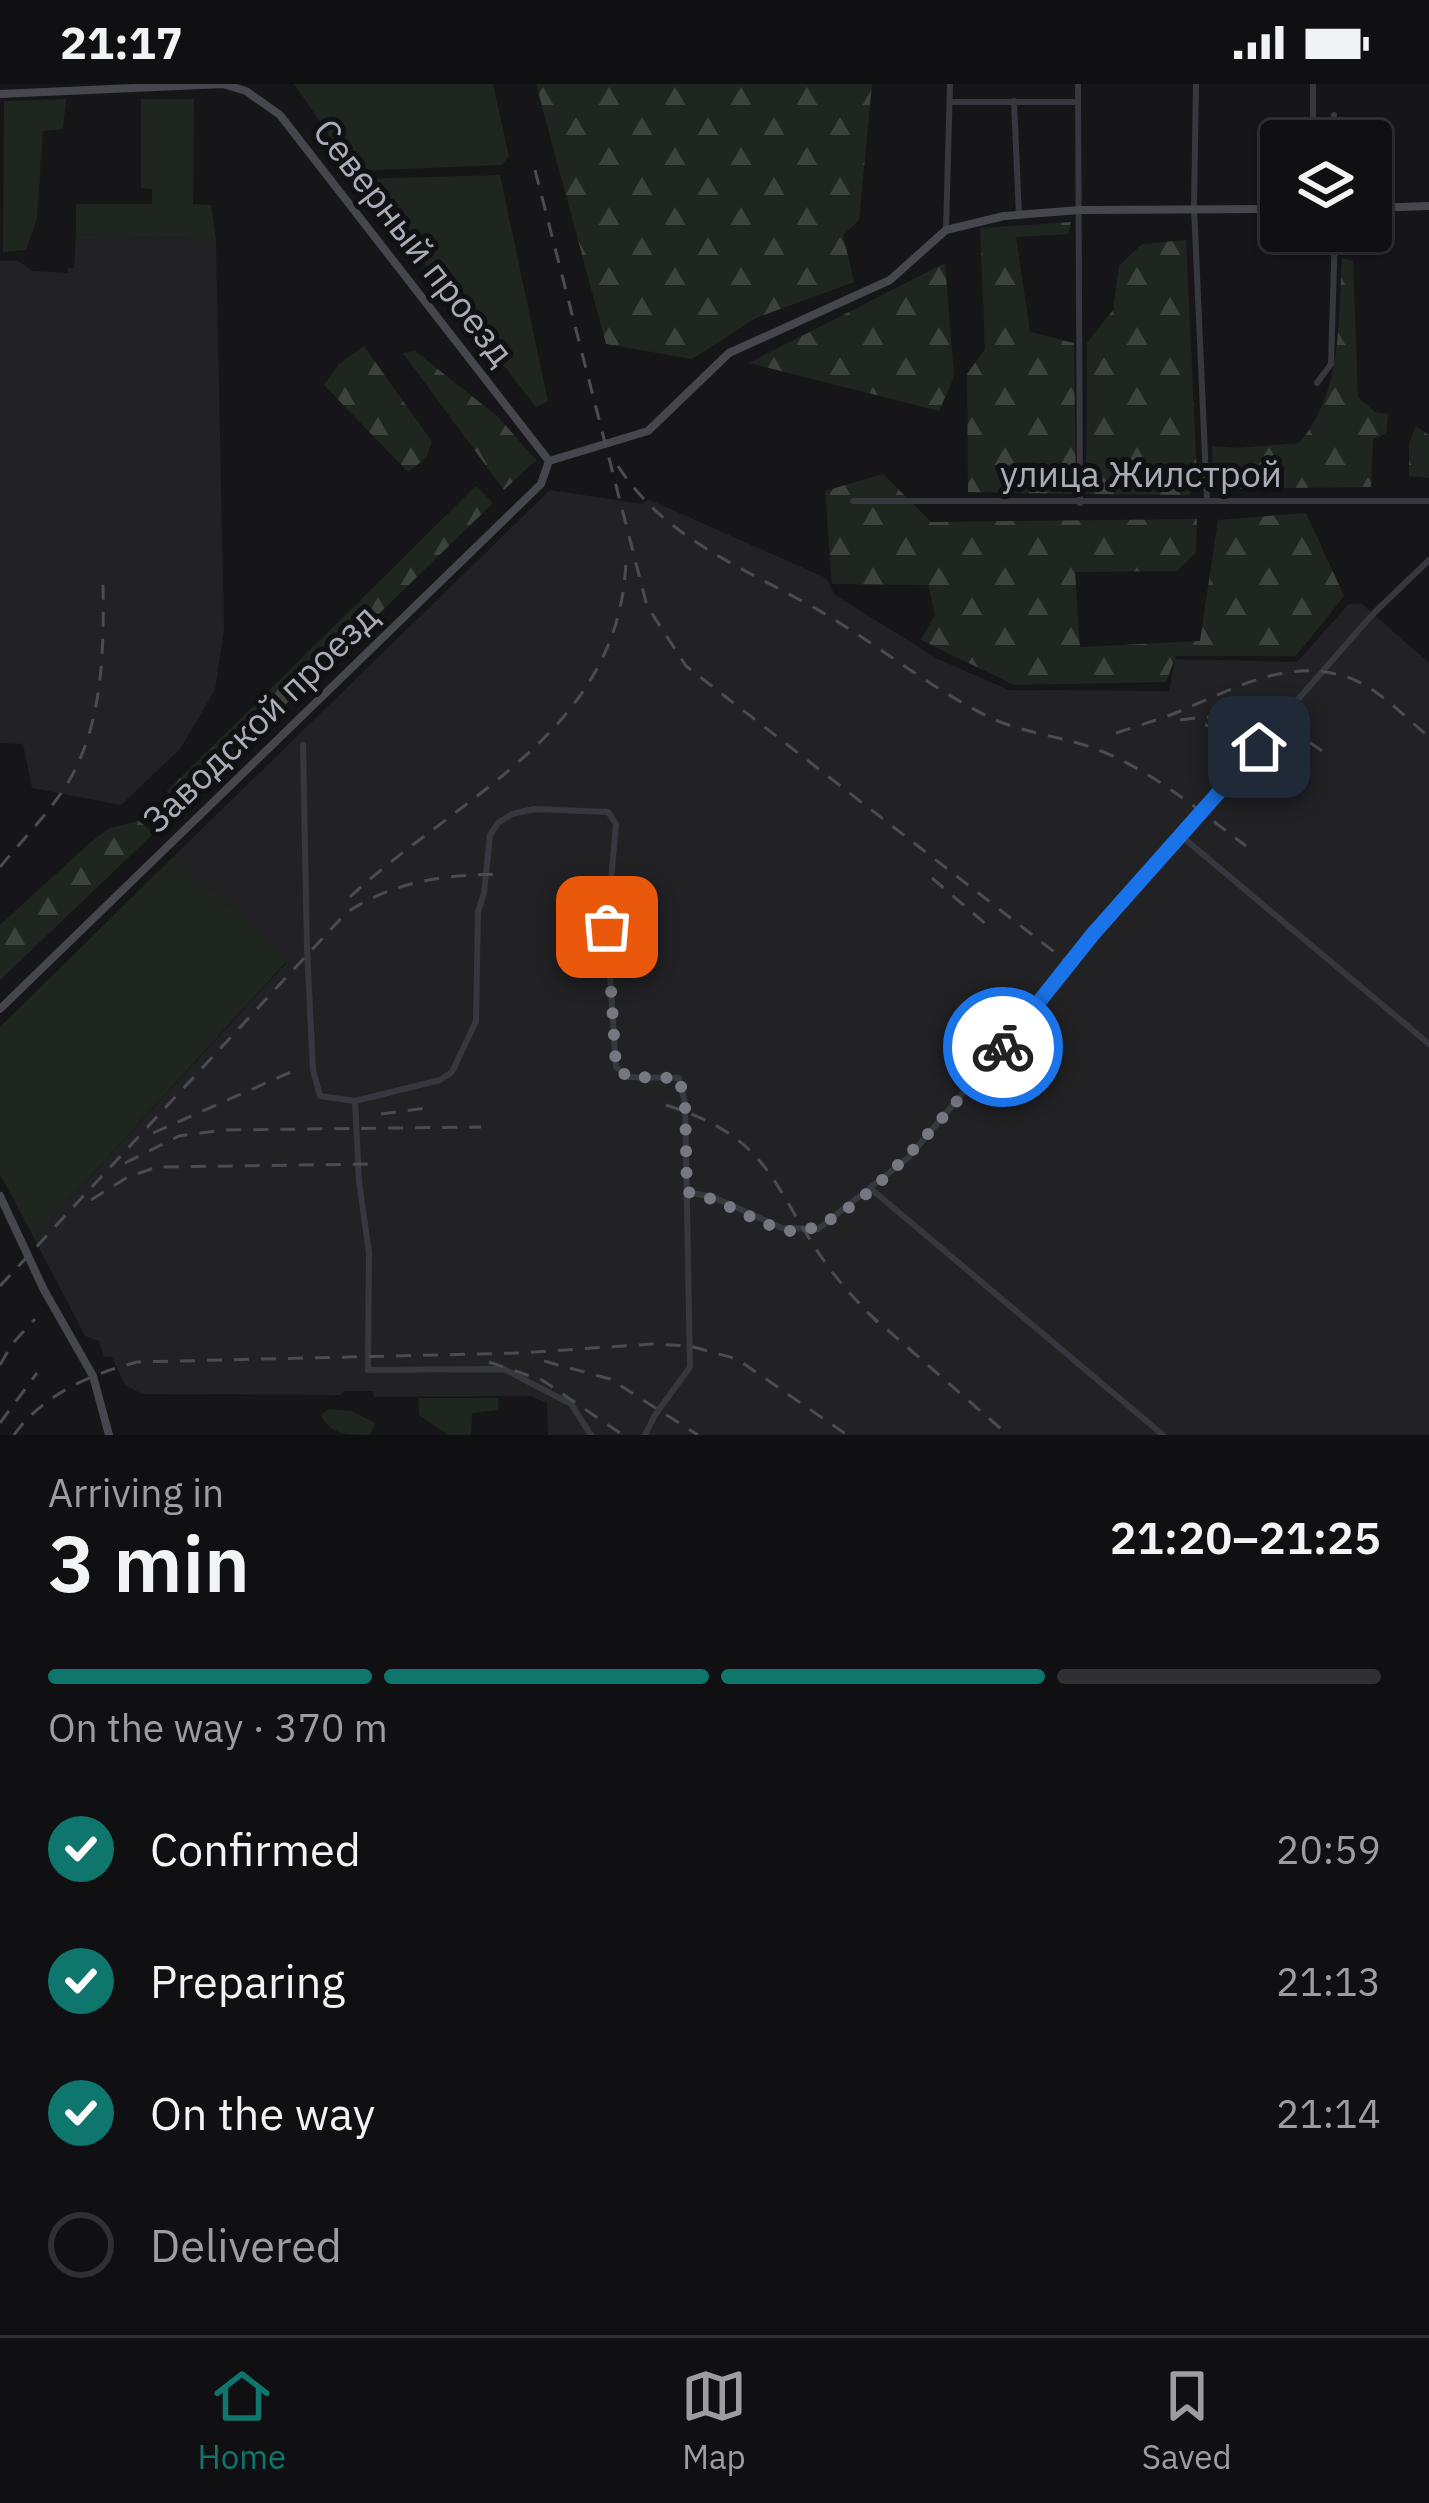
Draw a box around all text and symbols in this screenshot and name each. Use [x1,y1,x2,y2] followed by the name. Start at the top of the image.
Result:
[60,13,183,71] text: 21:17
[303,109,525,375] street label: Северный проезд
[1260,120,1392,252] map controls
[1260,120,1392,252] button: layers
[1000,450,1282,497] street label: улица Жилстрой
[132,593,388,842] street label: Заводской проезд
[1208,696,1310,798] pin
[1226,714,1292,780] icon: home
[556,876,658,978] pin
[574,894,640,960] icon: bag
[943,987,1063,1107] courier
[970,1014,1036,1080] icon: bike
[48,1467,224,1518] text: Arriving in
[1110,1508,1381,1566] text: 21:20–21:25
[48,1512,250,1613] text: 3 min
[48,1702,388,1753] text: On the way · 370 m
[48,1816,114,1882] icon: check
[150,1820,361,1878] text: Confirmed
[1276,1824,1381,1875] text: 20:59
[48,1948,114,2014] icon: check
[150,1952,345,2010] text: Preparing
[1276,1956,1381,2007] text: 21:13
[48,2080,114,2146] icon: check
[150,2084,375,2142] text: On the way
[1276,2088,1381,2139] text: 21:14
[150,2216,342,2274] text: Delivered
[197,2363,286,2478] tab: Home
[681,2363,747,2478] tab: Map
[1142,2363,1232,2478] tab: Saved

